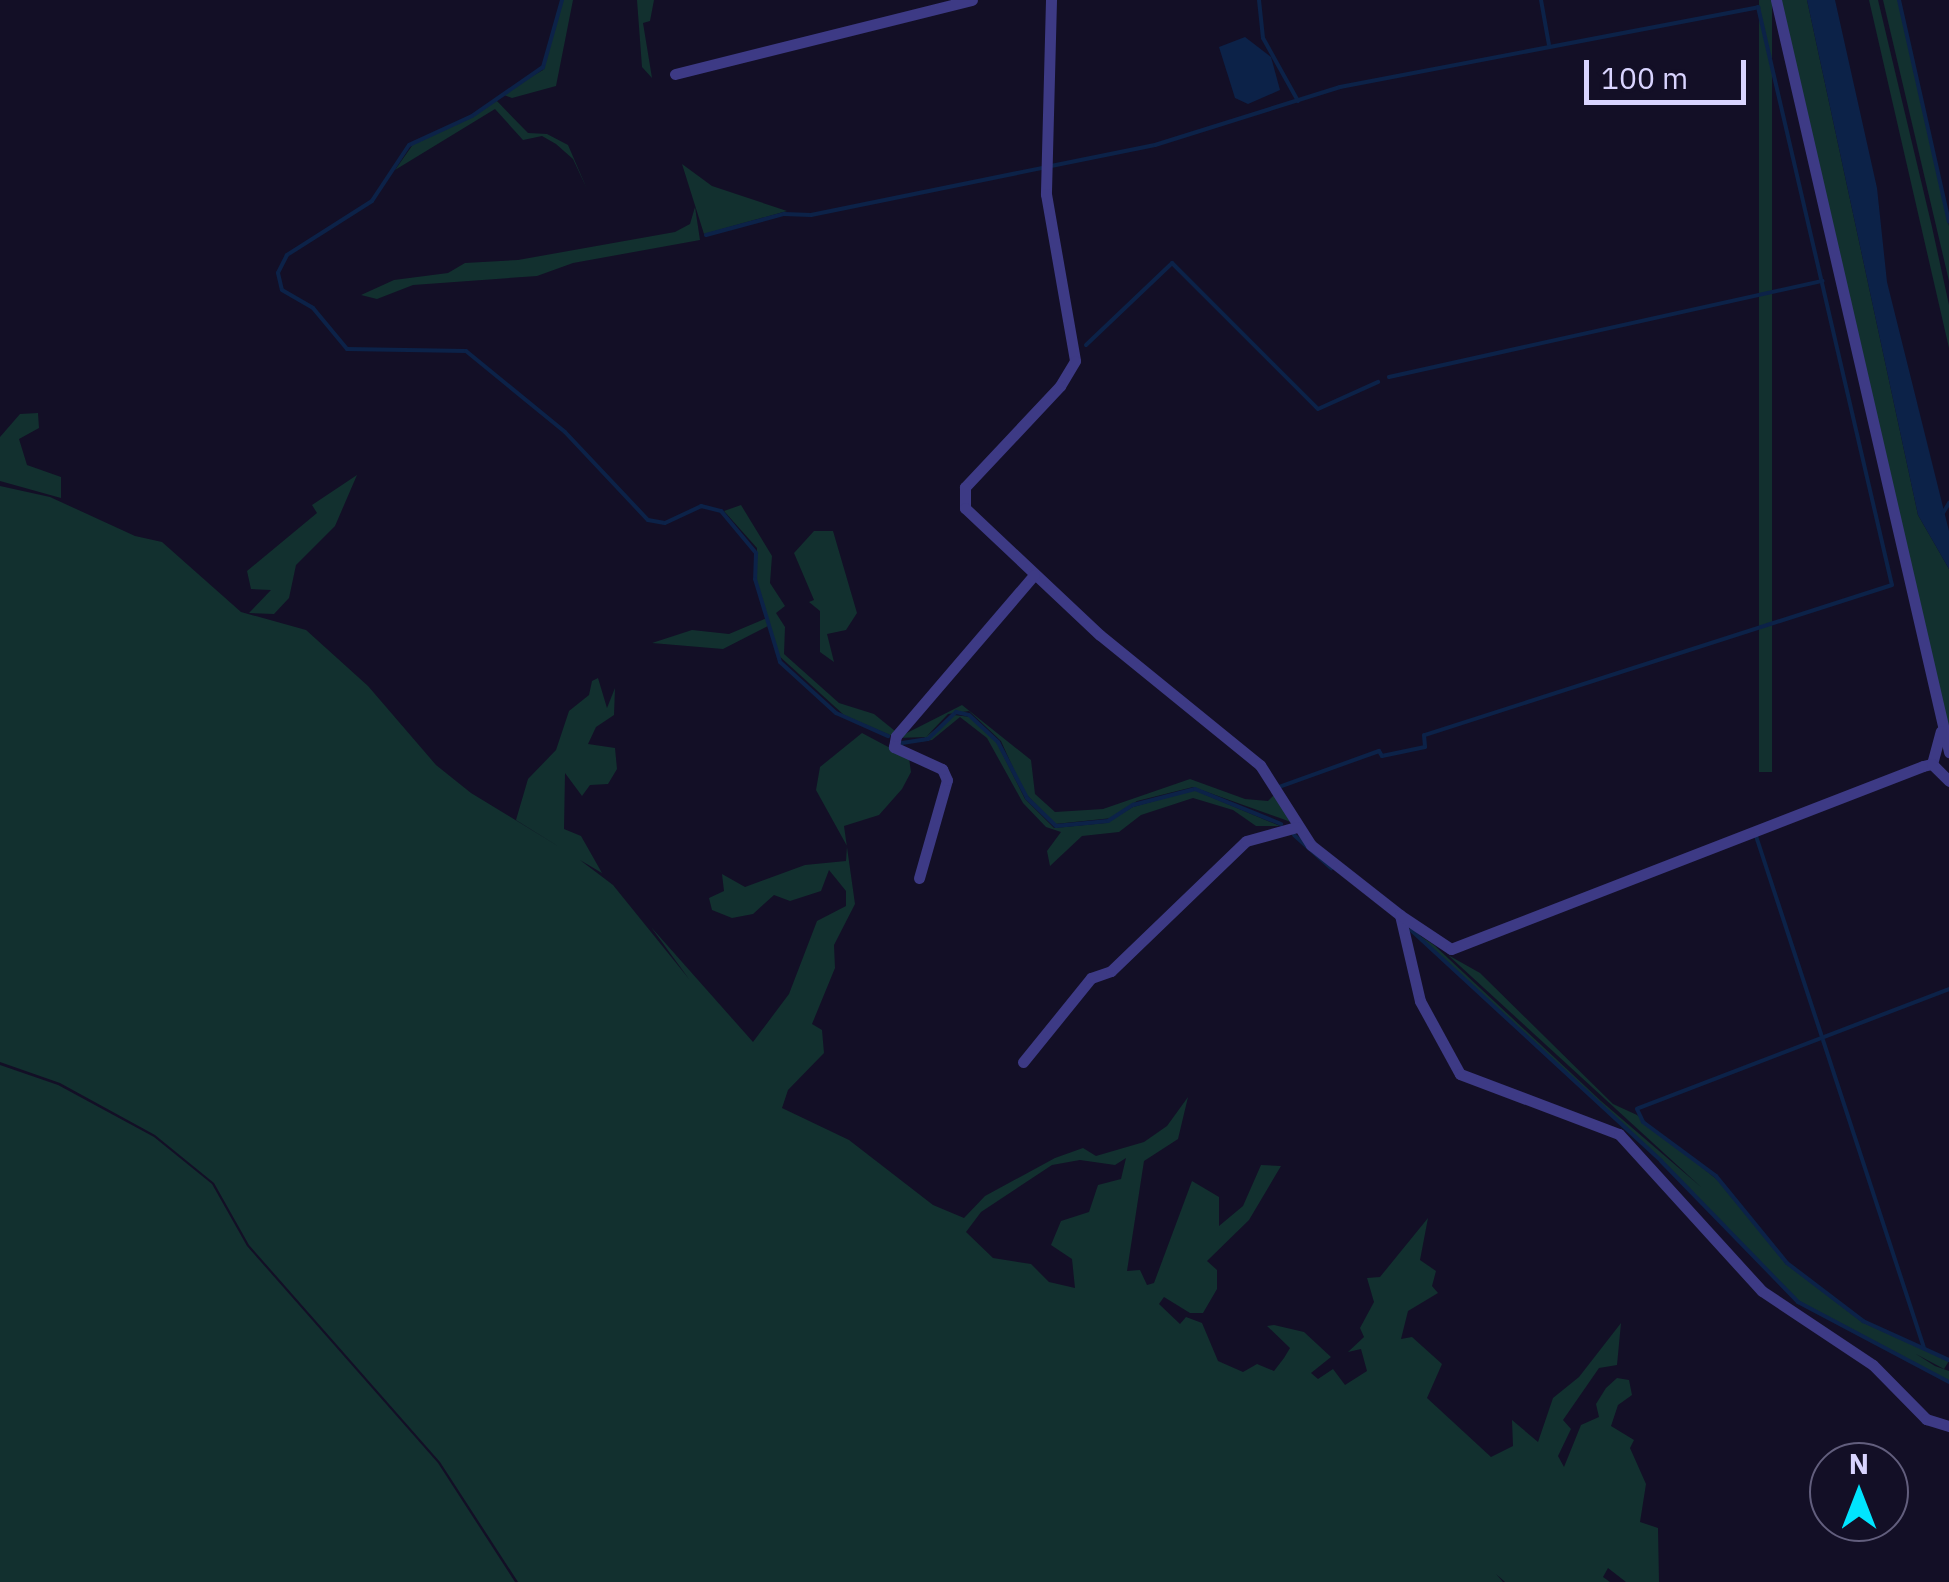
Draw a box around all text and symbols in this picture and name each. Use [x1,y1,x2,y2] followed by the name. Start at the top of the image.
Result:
[1589,40,1752,102] scale bar
[1601,58,1688,97] text: 100 m
[1809,1442,1909,1542] north arrow
[1849,1445,1869,1482] text: N

